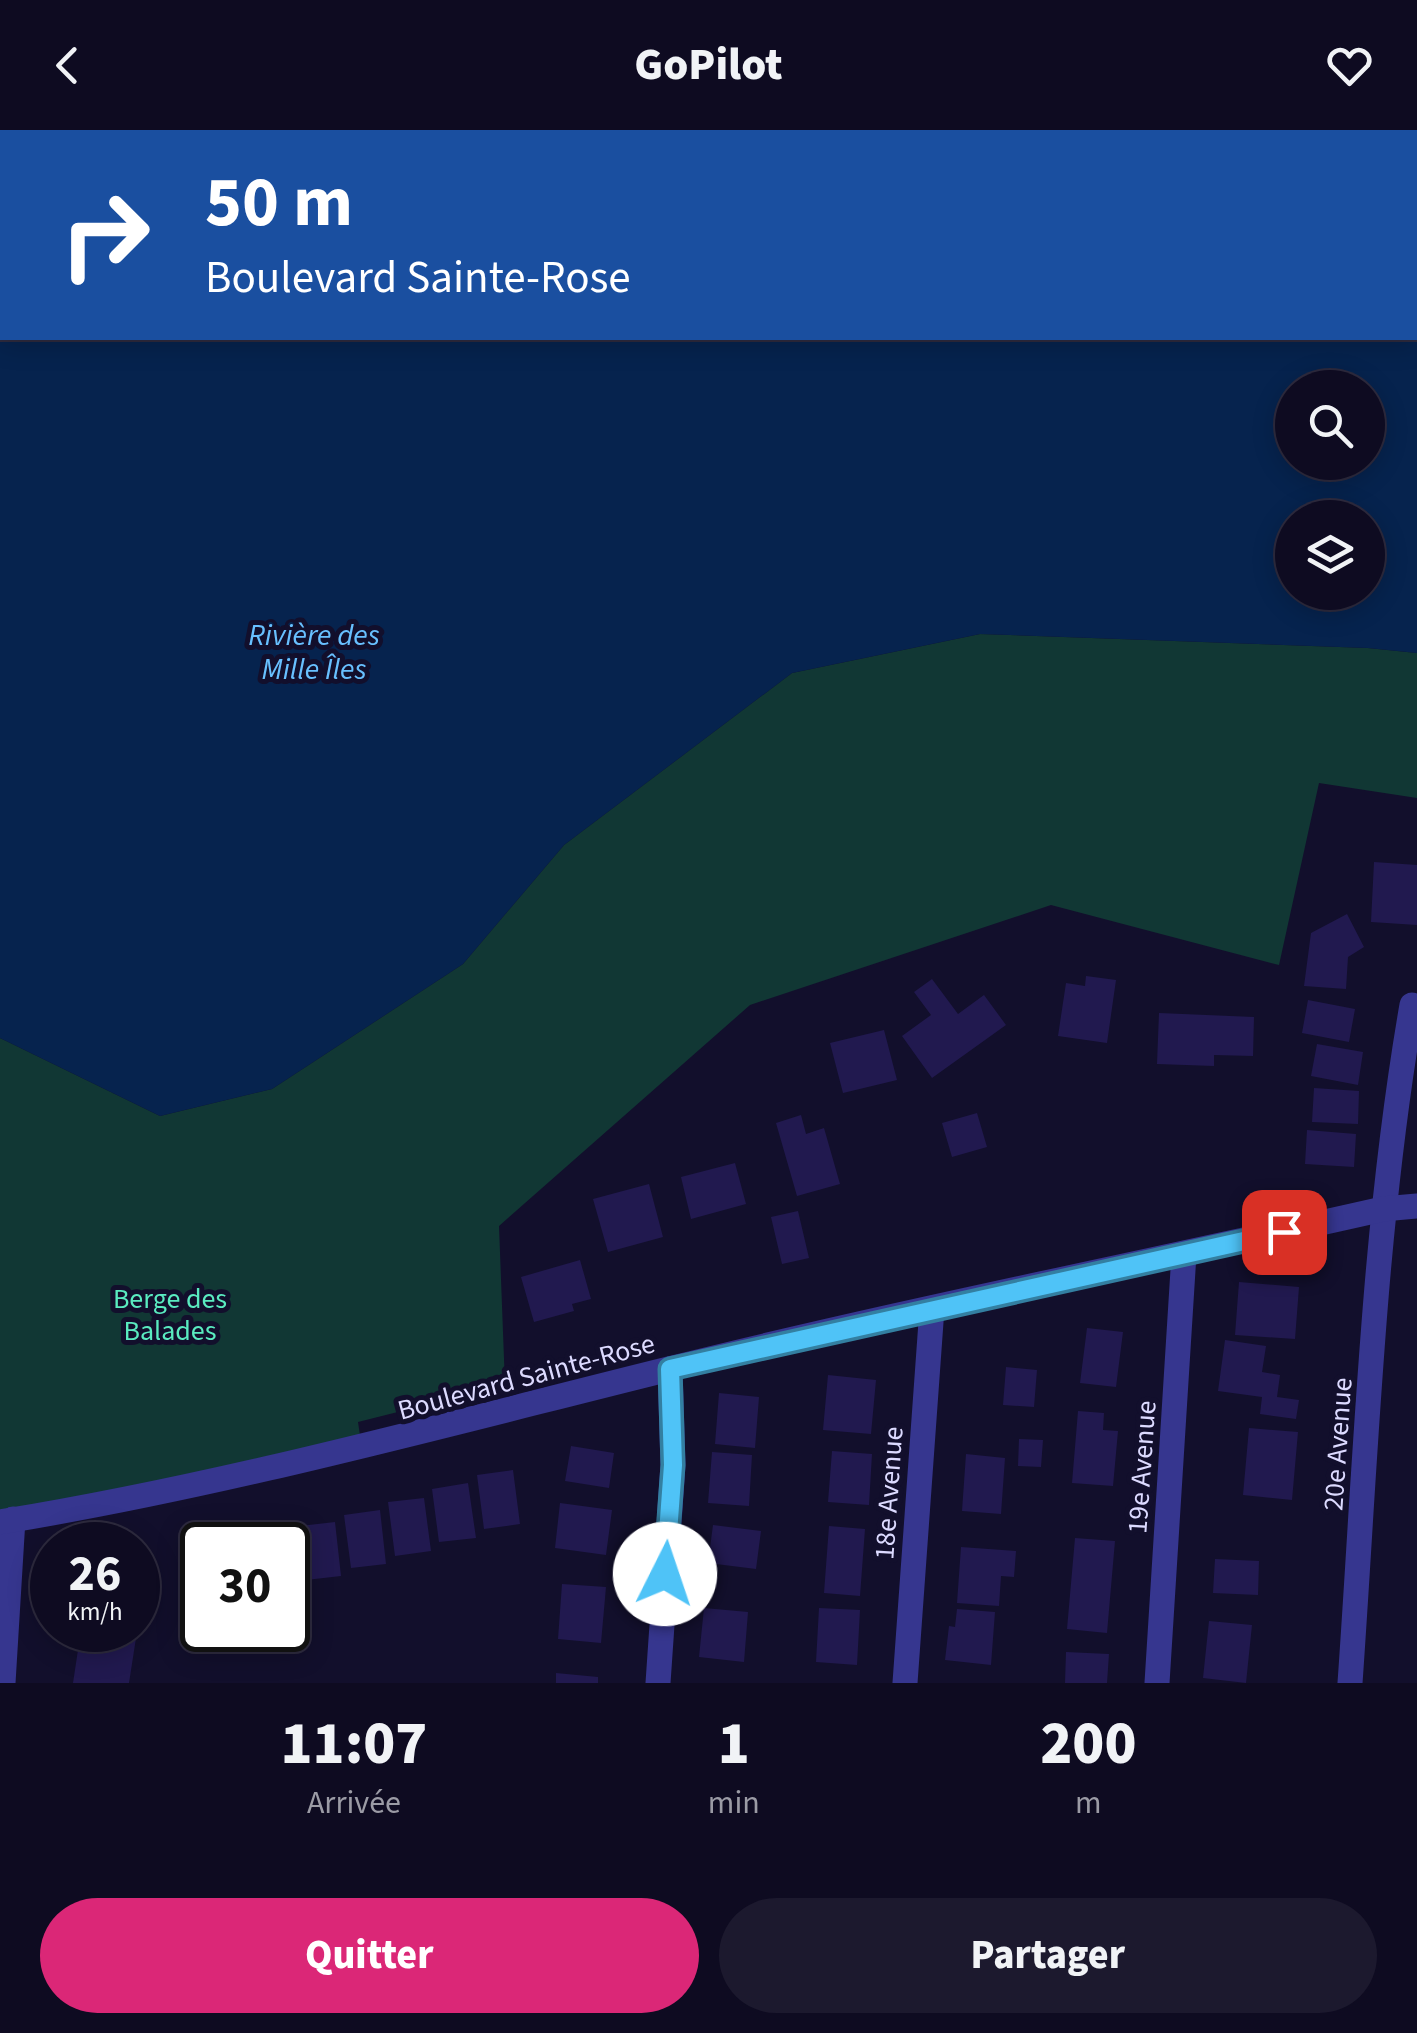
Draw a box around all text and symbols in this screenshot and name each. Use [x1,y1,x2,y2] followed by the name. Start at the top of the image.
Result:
[634,33,783,97] text: GoPilot
[40,38,95,93] icon: back
[1322,38,1377,93] icon: heart
[205,153,353,253] text: 50 m
[40,170,170,300] icon: right
[205,246,631,310] text: Boulevard Sainte-Rose
[1275,370,1385,610] map controls
[1275,370,1385,480] button: search
[1275,500,1385,610] button: layers
[248,614,380,691] water label: Rivière des Mille Îles
[1242,1190,1327,1275] pin
[1257,1205,1312,1260] icon: arrive
[113,1279,227,1351] park label: Berge des Balades
[393,1323,659,1431] street label: Boulevard Sainte-Rose
[1313,1376,1363,1512] street label: 20e Avenue
[1117,1399,1167,1535] street label: 19e Avenue
[864,1425,914,1561] street label: 18e Avenue
[180,1522,310,1652] speed limit sign: 30
[613,1522,717,1626] position arrow
[69,1539,121,1610] text: 26
[67,1594,123,1630] text: km/h
[281,1702,427,1787] text: 11:07
[718,1702,750,1787] text: 1
[1040,1702,1136,1787] text: 200
[307,1780,401,1826] text: Arrivée
[708,1780,760,1826] text: min
[1075,1780,1102,1826] text: m
[40,1898,699,2013] button: Quitter
[719,1898,1377,2013] button: Partager

